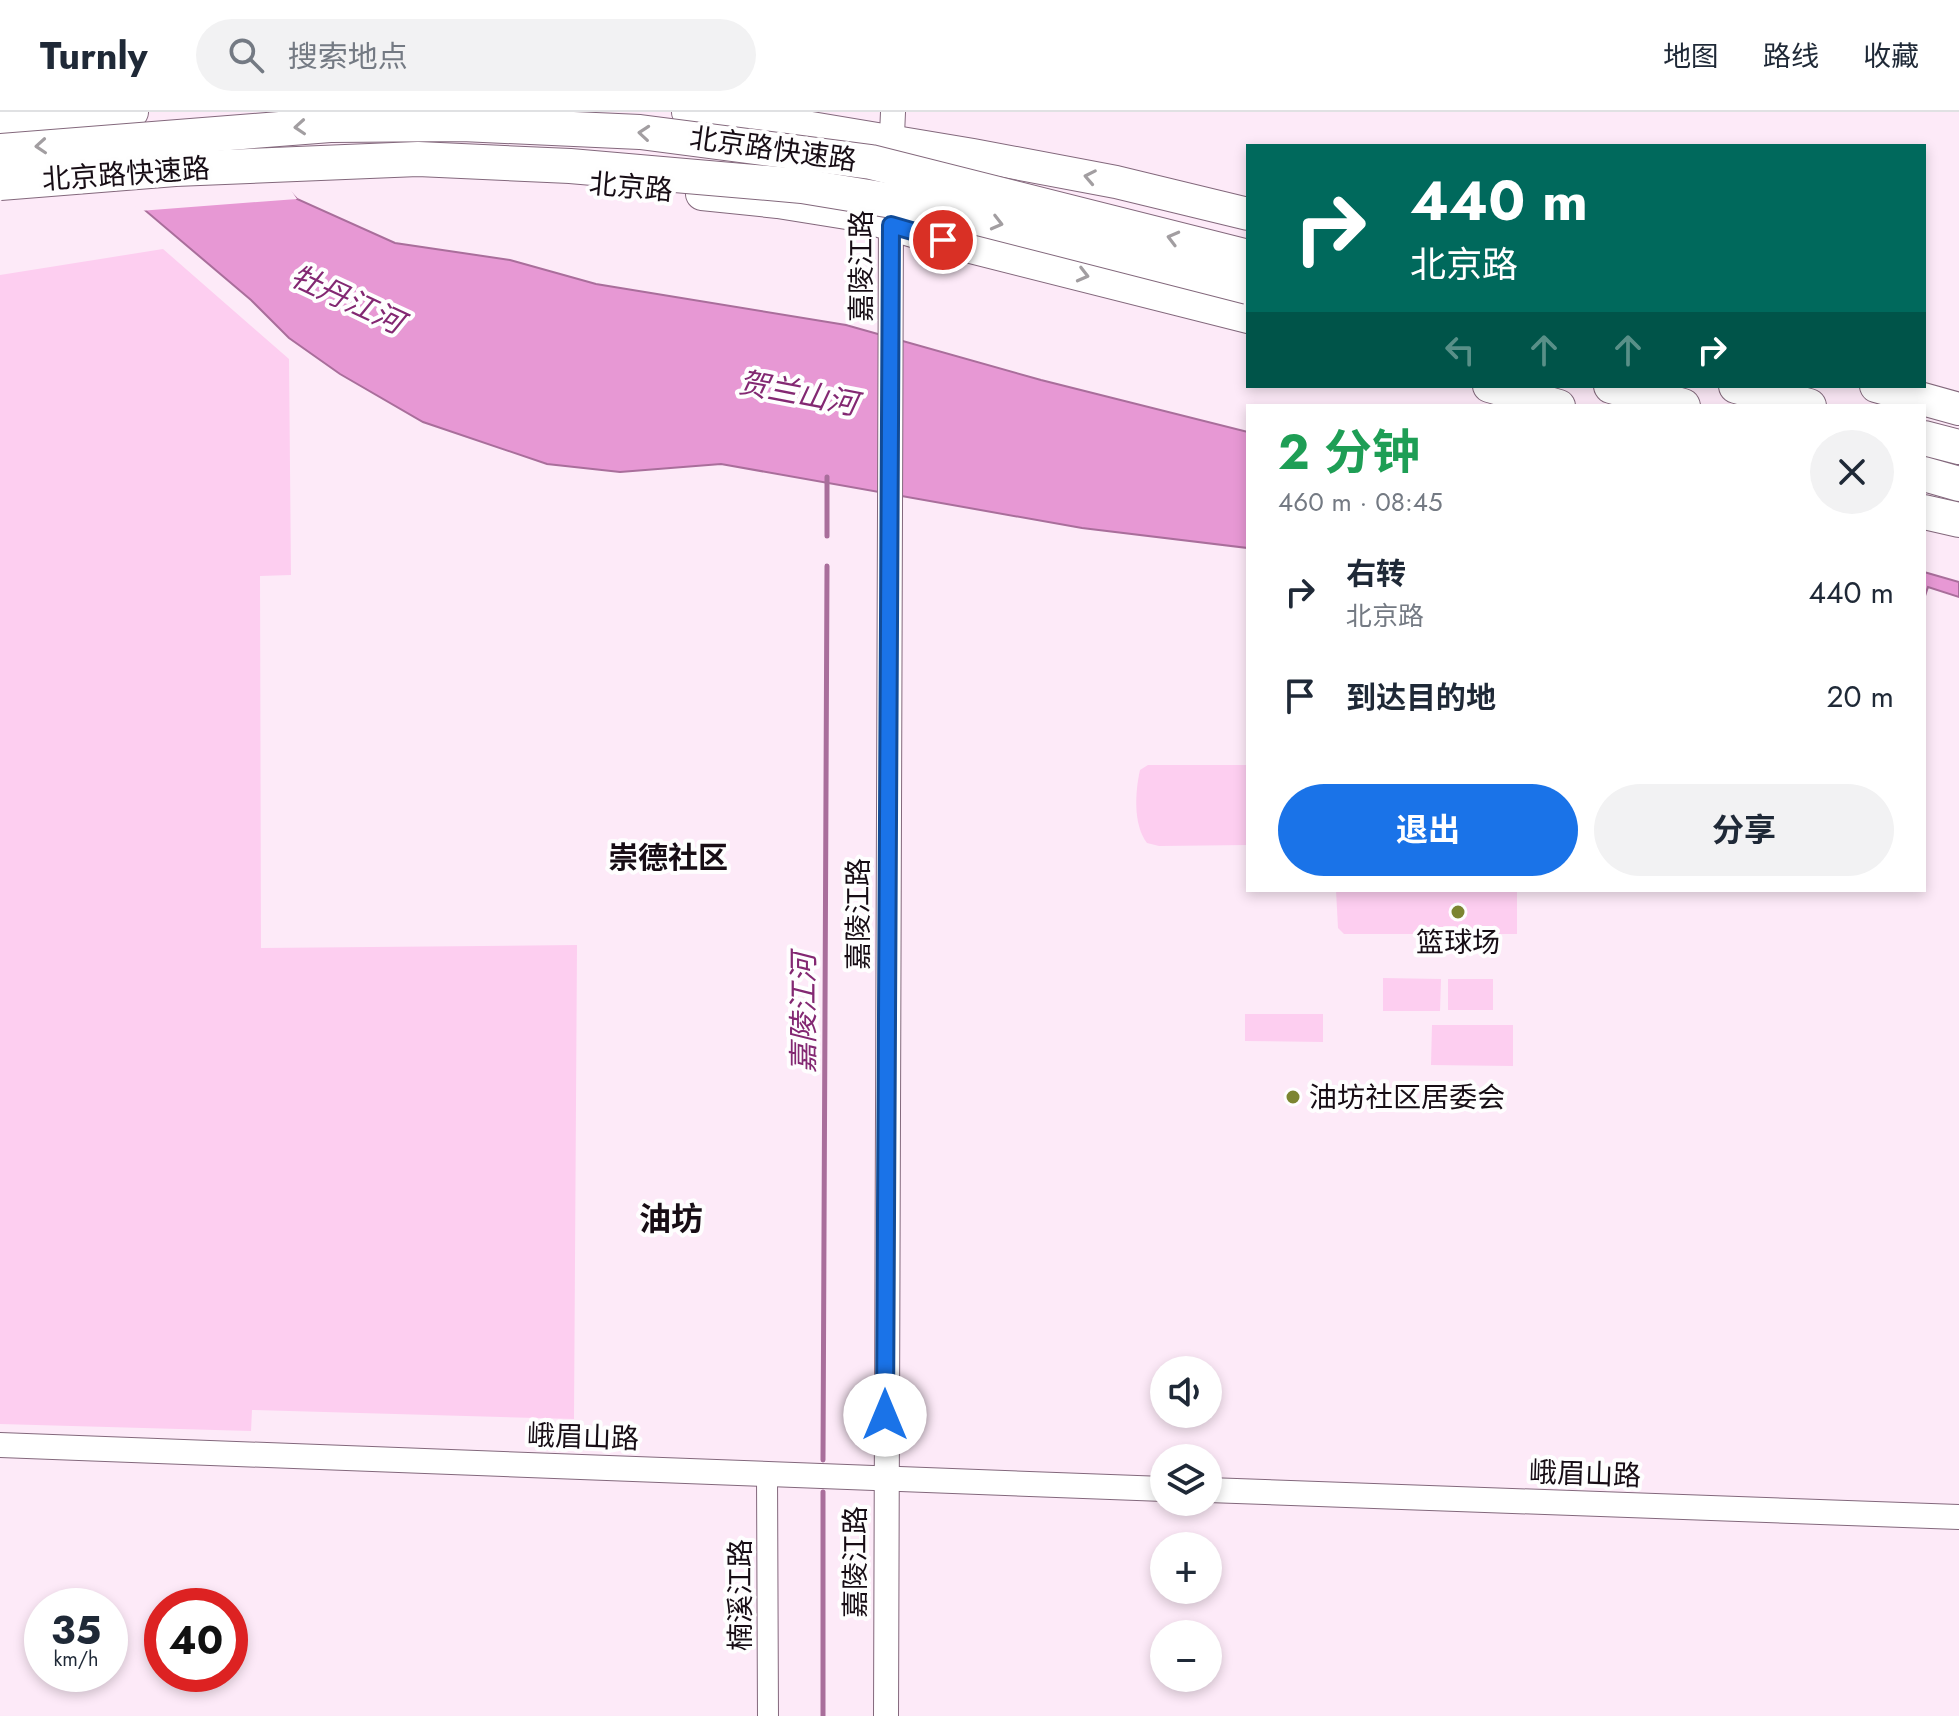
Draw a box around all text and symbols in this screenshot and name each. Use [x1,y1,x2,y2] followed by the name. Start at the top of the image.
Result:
[196,19,756,91] search box
[40,28,148,83] text: Turnly
[224,33,268,77] icon: search
[288,35,408,78] text: 搜索地点
[1663,36,1719,77] text: 地图
[1763,36,1819,77] text: 路线
[1863,36,1919,77] text: 收藏
[687,117,859,181] street label: 北京路快速路
[293,118,306,135] one-way arrow
[637,124,650,141] one-way arrow
[34,137,47,154] one-way arrow
[41,148,211,200] street label: 北京路快速路
[1410,160,1588,241] text: 440 m
[587,163,675,211] street label: 北京路
[1083,170,1097,187] one-way arrow
[1278,176,1382,280] icon: right
[909,206,977,274] pin
[841,210,882,322] street label: 嘉陵江路
[989,213,1003,230] one-way arrow
[921,218,965,262] icon: arrive
[1166,230,1180,247] one-way arrow
[1410,238,1518,290] text: 北京路
[284,254,415,346] water label: 牡丹江河
[1076,266,1090,283] one-way arrow
[1438,328,1482,372] icon: left
[1522,328,1566,372] icon: ahead
[1606,328,1650,372] icon: ahead
[1690,328,1734,372] icon: right
[735,360,866,427] water label: 贺兰山河
[1278,418,1420,487] text: 2 分钟
[1810,430,1894,514] button: close
[1278,483,1443,521] text: 460 m · 08:45
[1346,552,1406,595] text: 右转
[1278,570,1322,614] icon: right
[1809,571,1894,614] text: 440 m
[1346,597,1424,635] text: 北京路
[1278,674,1322,718] icon: arrive
[1827,675,1894,718] text: 20 m
[1346,676,1496,719] text: 到达目的地
[1278,784,1578,876] button: 退出
[1594,784,1894,876] button: 分享
[608,836,728,879] district label: 崇德社区
[838,858,879,970] street label: 嘉陵江路
[1449,903,1467,921] marker: 篮球场
[1416,922,1500,963] place label: 篮球场
[782,948,825,1073] water label: 嘉陵江河
[1309,1077,1505,1118] place label: 油坊社区居委会
[1284,1088,1302,1106] marker: 油坊社区居委会
[639,1196,703,1242] district label: 油坊
[1150,1356,1222,1692] map controls
[1150,1356,1222,1428] button: sound
[843,1373,927,1457] position arrow
[526,1415,640,1459] street label: 峨眉山路
[1150,1444,1222,1516] button: layers
[1528,1452,1642,1496] street label: 峨眉山路
[835,1506,876,1618] street label: 嘉陵江路
[1150,1532,1222,1604] button: +
[720,1539,761,1651] street label: 楠溪江路
[144,1588,248,1692] speed limit sign: 40
[51,1601,101,1659] text: 35
[1150,1620,1222,1692] button: −
[53,1645,99,1674] text: km/h

